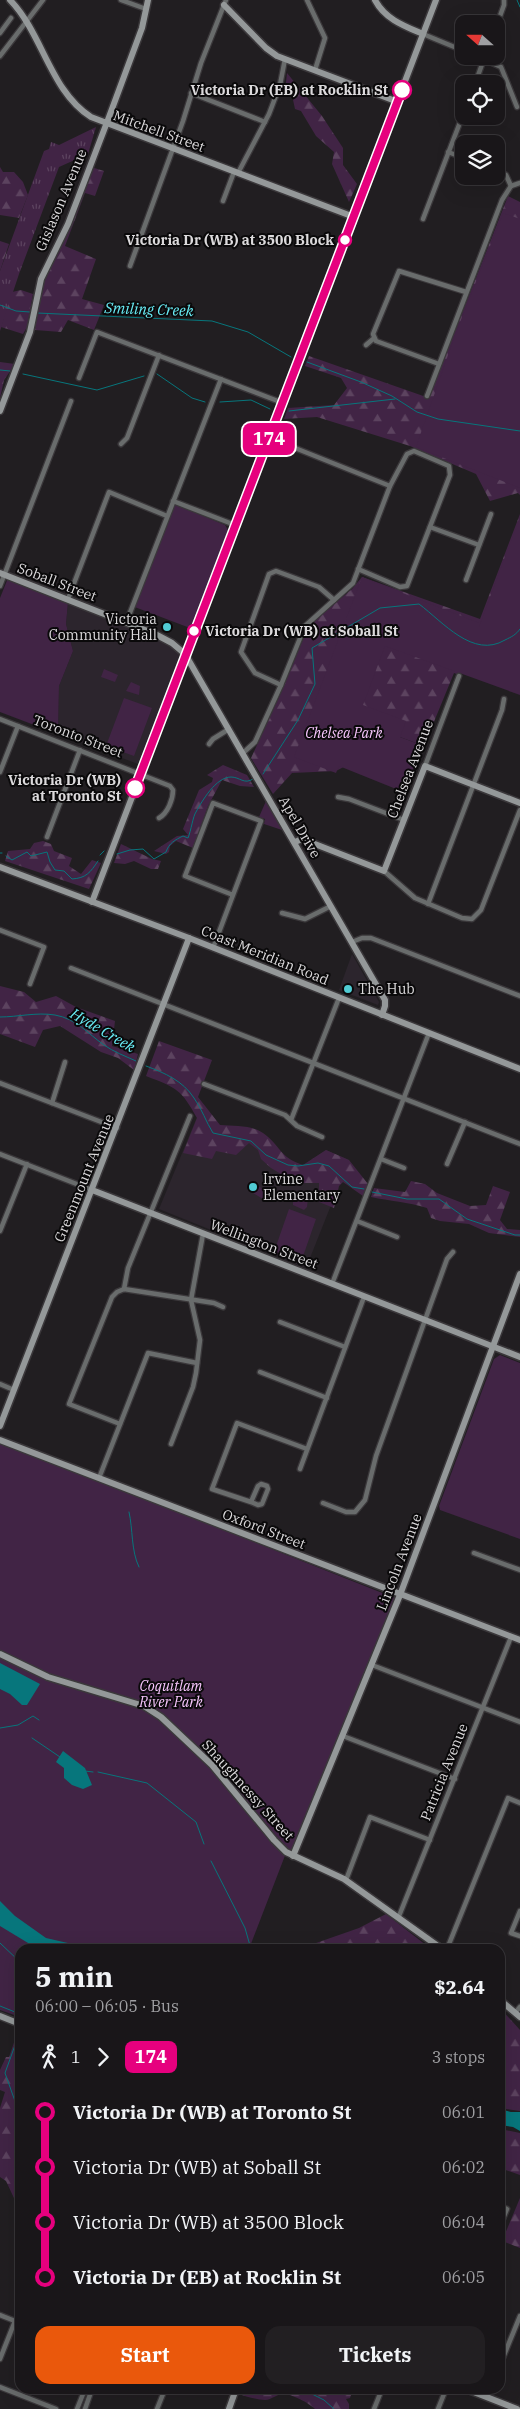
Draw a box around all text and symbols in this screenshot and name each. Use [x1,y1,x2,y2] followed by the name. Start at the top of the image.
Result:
[455,15,505,65] north arrow
[455,15,505,185] map controls
[455,75,505,125] button: locate
[392,80,412,100] marker: Victoria Dr (EB) at Rocklin St
[191,81,388,99] place label: Victoria Dr (EB) at Rocklin St
[111,106,207,156] street label: Mitchell Street
[455,135,505,185] button: layers
[31,146,91,254] street label: Gislason Avenue
[126,231,334,249] place label: Victoria Dr (WB) at 3500 Block
[338,233,352,247] marker: Victoria Dr (WB) at 3500 Block
[103,298,194,320] water label: Smiling Creek
[240,423,298,455] line badge: 174
[253,427,285,450] text: 174
[15,559,99,605] street label: Soball Street
[49,610,157,644] place label: Victoria Community Hall
[161,621,173,633] marker: Victoria Community Hall
[205,622,398,640] place label: Victoria Dr (WB) at Soball St
[187,624,201,638] marker: Victoria Dr (WB) at Soball St
[30,711,126,761] street label: Toronto Street
[383,717,437,821] street label: Chelsea Avenue
[305,724,383,742] park label: Chelsea Park
[8,771,121,805] place label: Victoria Dr (WB) at Toronto St
[125,778,145,798] marker: Victoria Dr (WB) at Toronto St
[275,793,325,861] street label: Apel Drive
[199,921,332,989] street label: Coast Meridian Road
[358,980,415,998] place label: The Hub
[342,983,354,995] marker: The Hub
[66,1003,139,1056] water label: Hyde Creek
[50,1111,118,1245] street label: Greenmount Avenue
[263,1170,341,1204] place label: Irvine Elementary
[247,1181,259,1193] marker: Irvine Elementary
[207,1215,321,1273] street label: Wellington Street
[220,1505,308,1553] street label: Oxford Street
[372,1511,426,1613] street label: Lincoln Avenue
[138,1677,203,1711] park label: Coquitlam River Park
[416,1721,472,1823] street label: Patricia Avenue
[198,1736,298,1844] street label: Shaughnessy Street
[35,1958,113,1995] text: 5 min
[434,1975,485,1999] text: $2.64
[35,1996,179,2016] text: 06:00 – 06:05 · Bus
[35,2043,63,2071] icon: walk
[89,2043,117,2071] icon: forward
[135,2045,167,2068] text: 174
[71,2047,81,2067] text: 1
[432,2047,485,2067] text: 3 stops
[73,2100,351,2124] text: Victoria Dr (WB) at Toronto St
[442,2102,485,2122] text: 06:01
[73,2155,321,2179] text: Victoria Dr (WB) at Soball St
[442,2157,485,2177] text: 06:02
[73,2210,344,2234] text: Victoria Dr (WB) at 3500 Block
[442,2212,485,2232] text: 06:04
[73,2265,341,2289] text: Victoria Dr (EB) at Rocklin St
[442,2267,485,2287] text: 06:05
[35,2326,255,2384] button: Start
[265,2326,485,2384] button: Tickets

